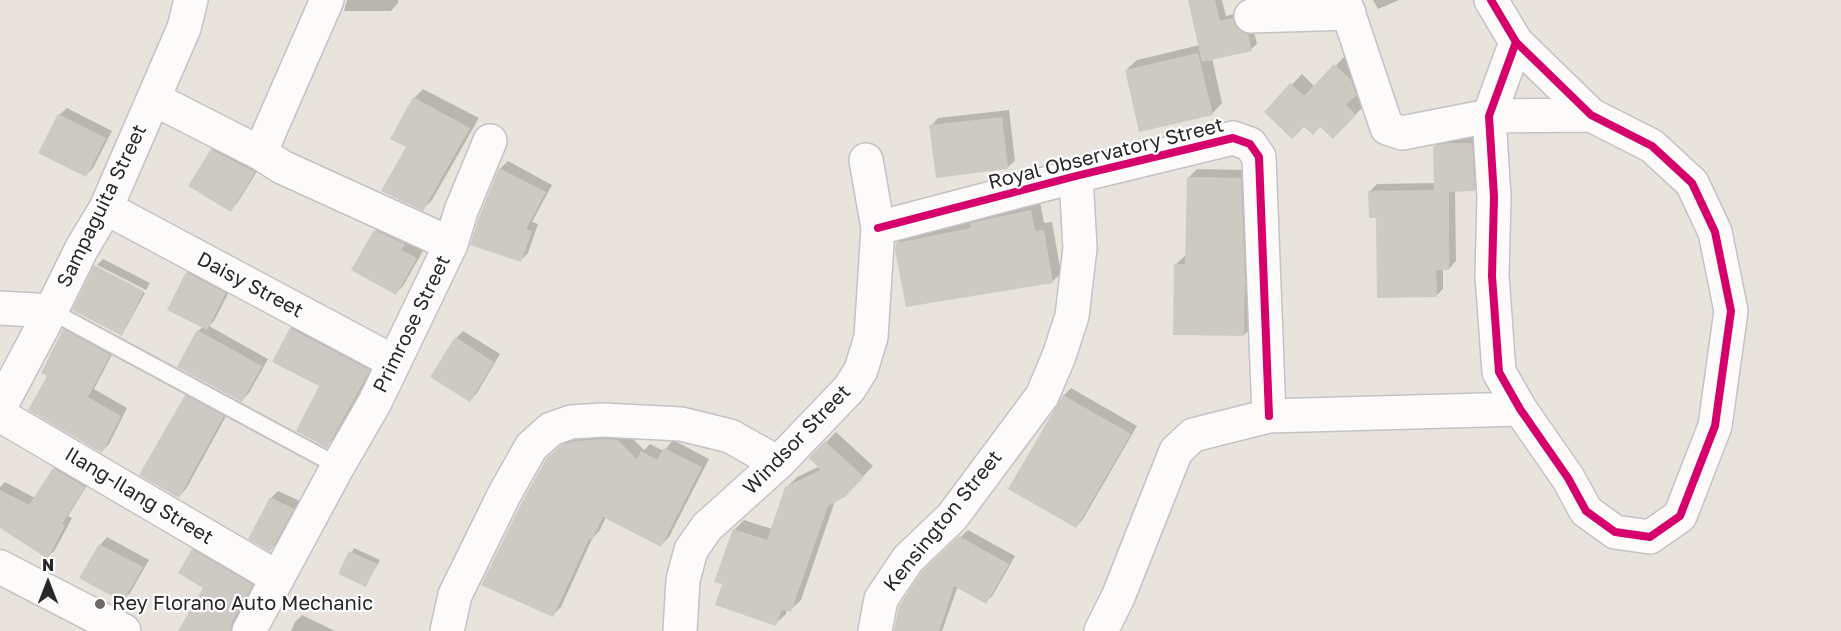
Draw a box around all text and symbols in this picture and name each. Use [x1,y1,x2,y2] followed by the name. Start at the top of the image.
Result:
[986,113,1226,195] street label: Royal Observatory Street
[52,120,152,292] street label: Sampaguita Street
[193,247,307,323] street label: Daisy Street
[368,251,456,397] street label: Primrose Street
[738,380,856,500] street label: Windsor Street
[60,442,218,550] street label: Ilang-Ilang Street
[879,446,1007,596] street label: Kensington Street
[18,553,78,613] north arrow
[42,555,54,575] text: N
[112,592,373,616] place label: Rey Florano Auto Mechanic
[93,597,107,611] marker: Rey Florano Auto Mechanic

